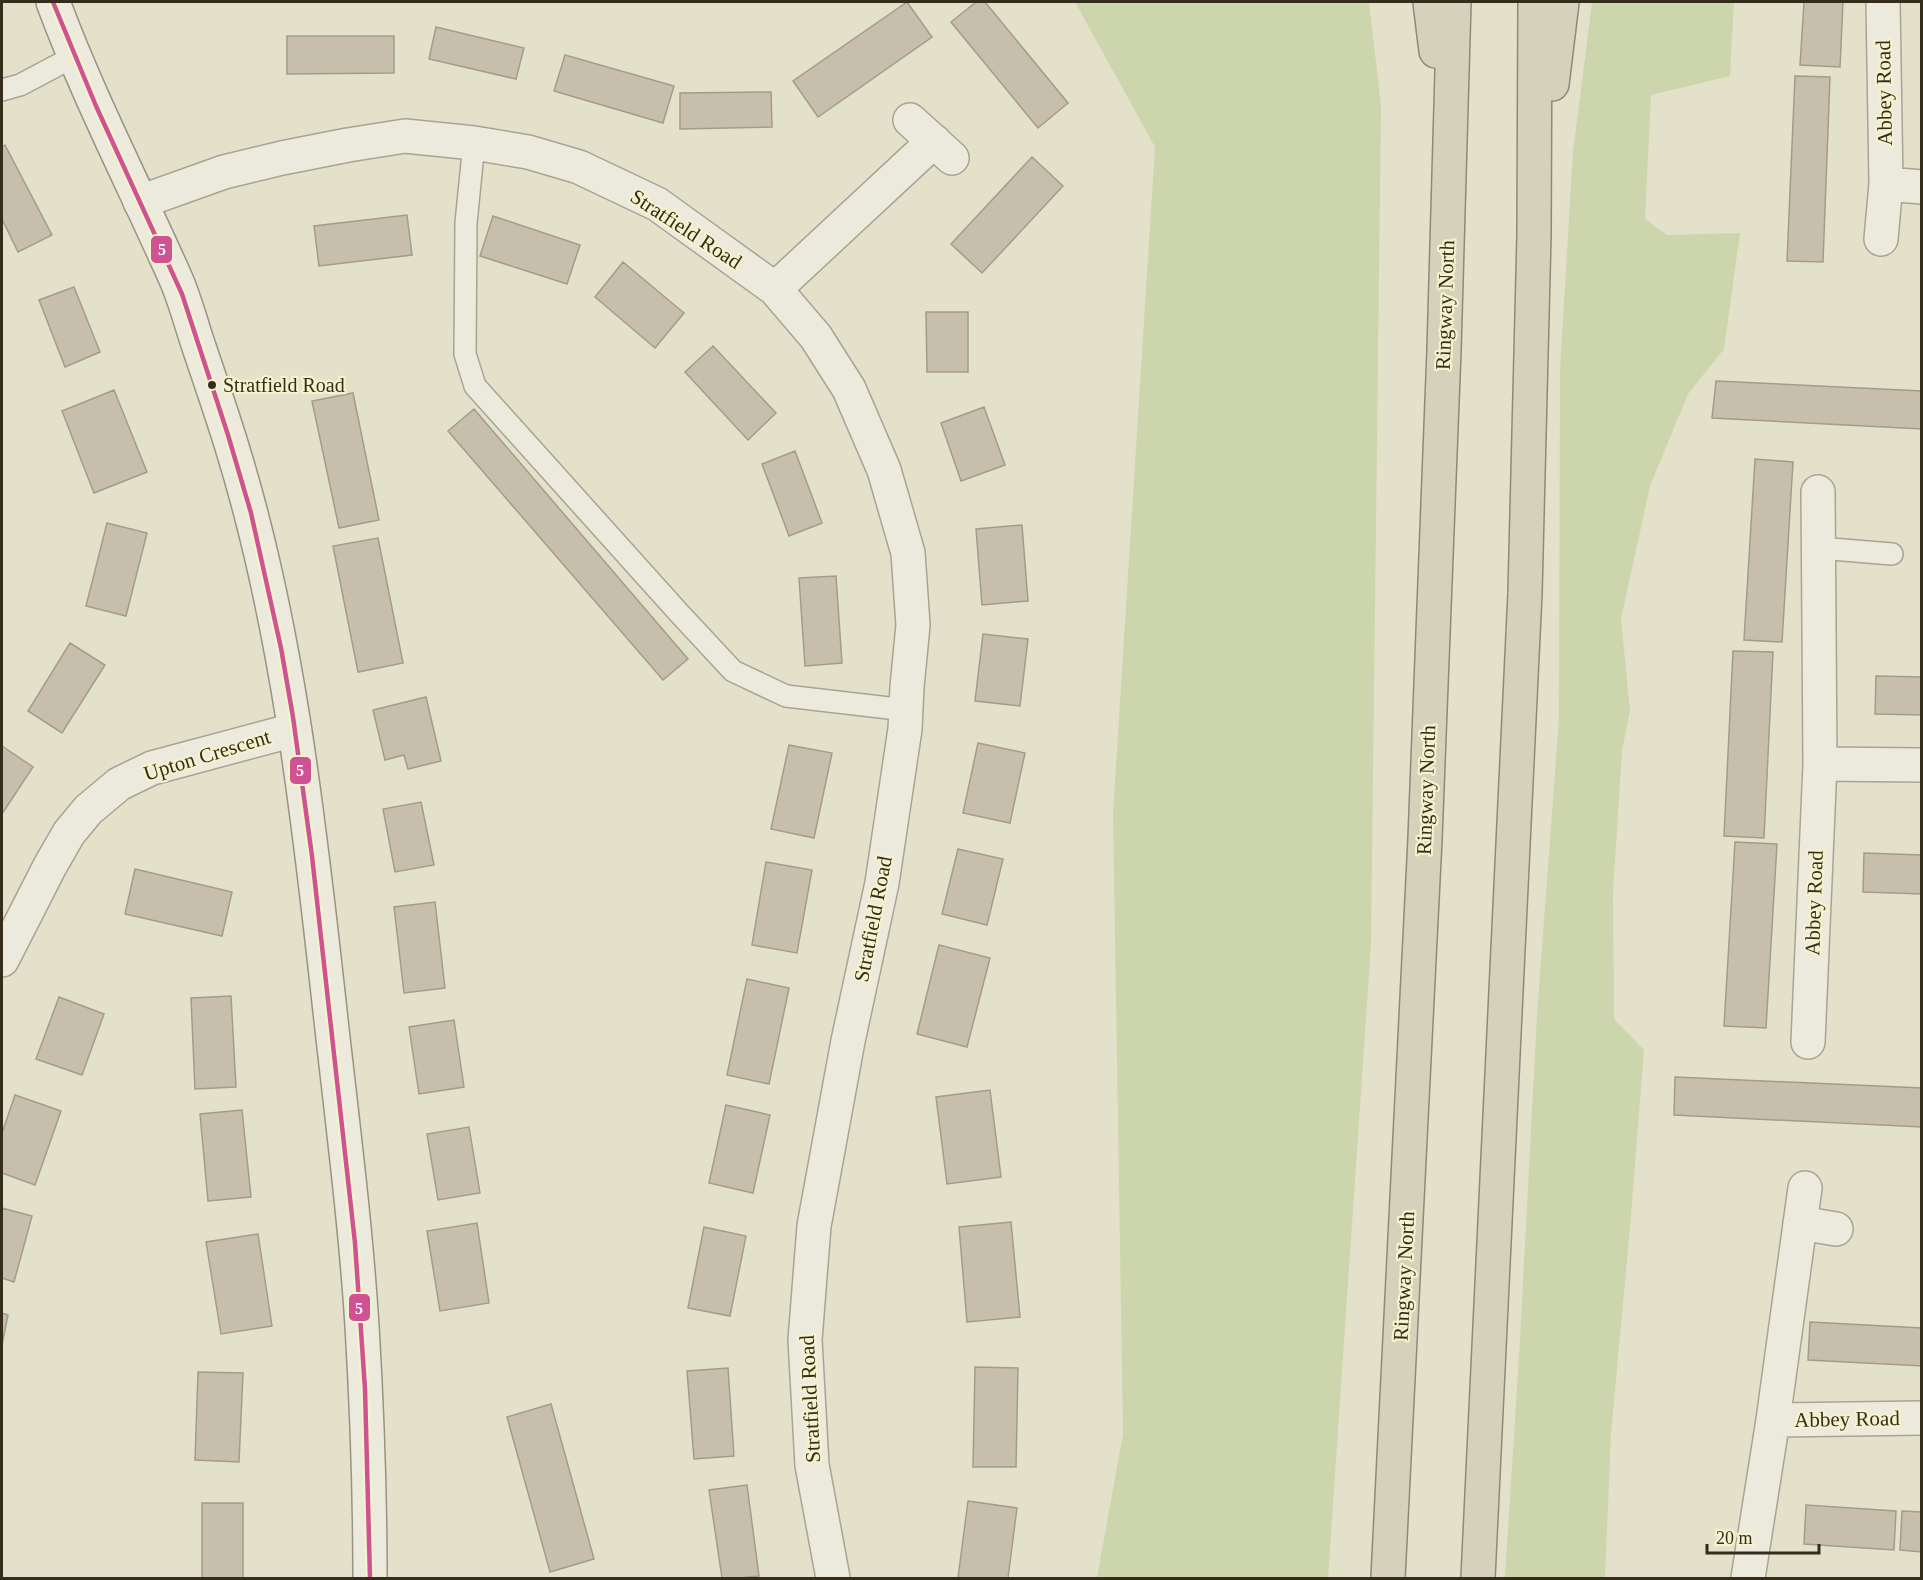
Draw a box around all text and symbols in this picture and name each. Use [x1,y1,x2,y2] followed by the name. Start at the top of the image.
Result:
[1871,40,1897,146] street label: Abbey Road
[626,184,747,274] street label: Stratfield Road
[150,235,173,264] line badge: 5
[1431,239,1459,370] street label: Ringway North
[158,241,166,258] text: 5
[223,374,345,396] place label: Stratfield Road
[206,379,218,391] marker: Stratfield Road
[141,724,273,786] street label: Upton Crescent
[1412,724,1440,855] street label: Ringway North
[289,756,312,785] line badge: 5
[296,762,304,779] text: 5
[1800,849,1828,956] street label: Abbey Road
[849,854,897,984] street label: Stratfield Road
[1389,1210,1419,1342] street label: Ringway North
[348,1293,371,1322] line badge: 5
[355,1300,363,1317] text: 5
[795,1334,825,1463] street label: Stratfield Road
[1794,1406,1900,1432] street label: Abbey Road
[1707,1517,1820,1555] scale bar
[1716,1528,1753,1548] text: 20 m

